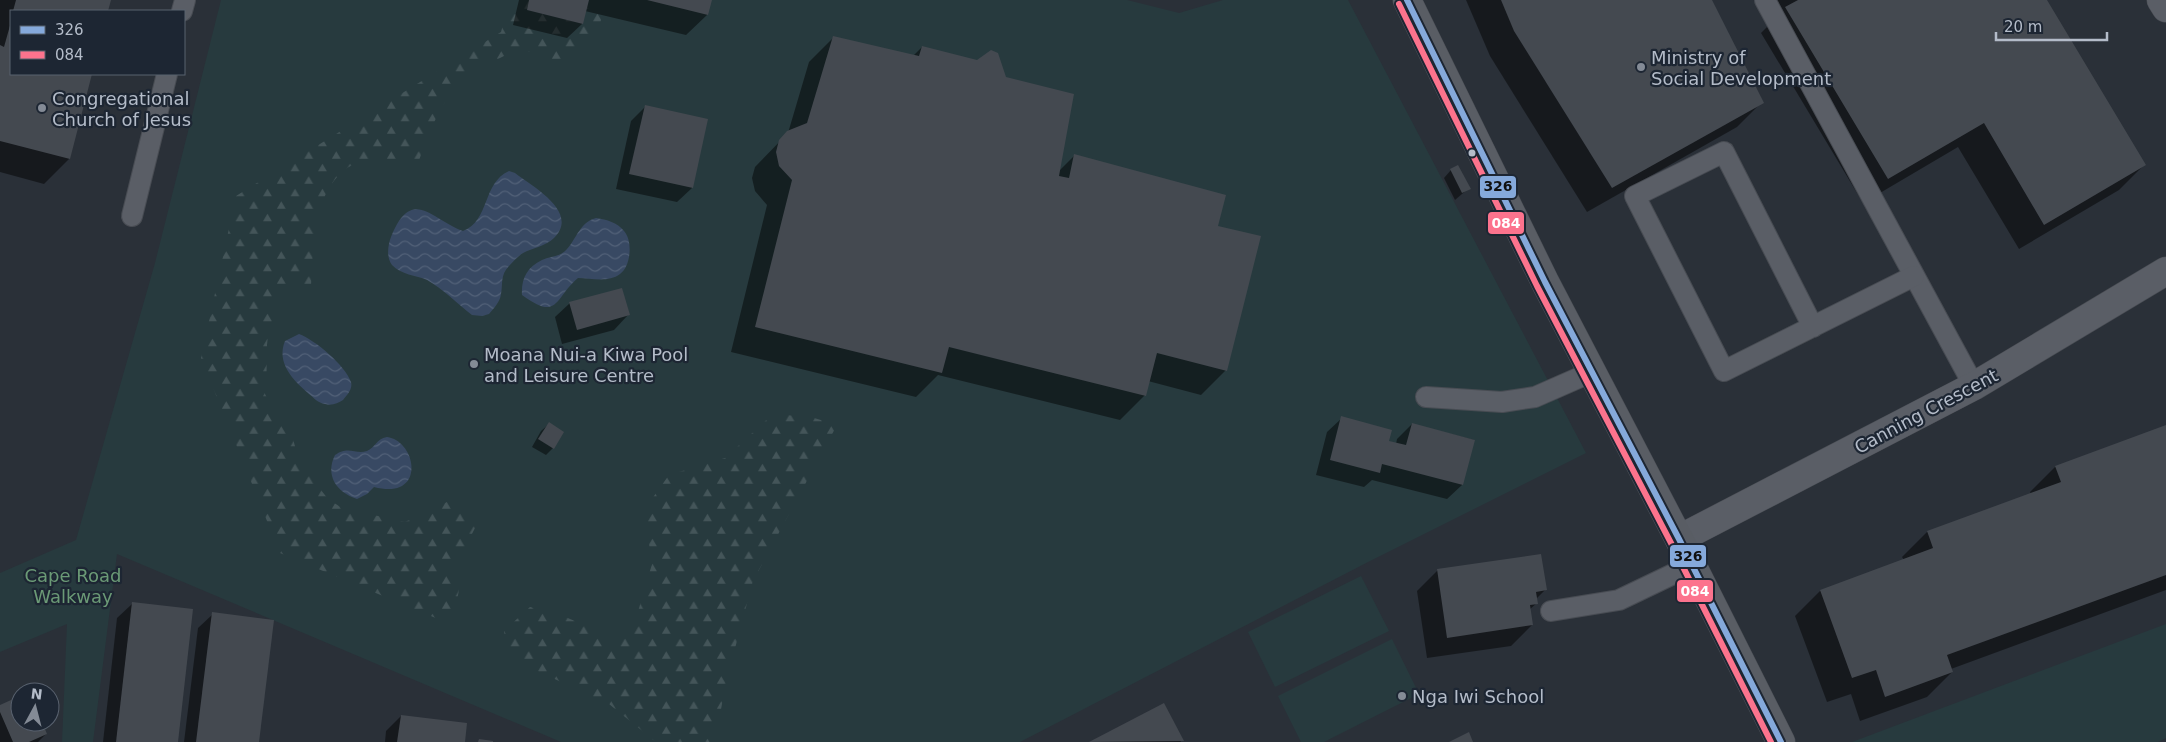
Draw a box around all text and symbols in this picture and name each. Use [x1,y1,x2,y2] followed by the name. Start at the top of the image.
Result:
[10,10,185,75] legend
[1996,10,2107,42] scale bar
[2004,18,2042,36] text: 20 m
[55,21,84,39] text: 326
[55,46,84,64] text: 084
[1651,47,1831,89] place label: Ministry of Social Development
[1635,61,1647,73] marker: Ministry of Social Development
[52,88,191,130] place label: Congregational Church of Jesus
[36,102,48,114] marker: Congregational Church of Jesus
[1467,148,1477,158] unlabelled marker
[1479,175,1517,199] line badge: 326
[1483,178,1513,194] text: 326
[1487,211,1525,235] line badge: 084
[1491,215,1521,231] text: 084
[484,344,688,386] place label: Moana Nui-a Kiwa Pool and Leisure Centre
[468,358,480,370] marker: Moana Nui-a Kiwa Pool and Leisure Centre
[1851,364,2001,458] street label: Canning Crescent
[1669,544,1707,568] line badge: 326
[1673,548,1703,564] text: 326
[25,565,122,607] park label: Cape Road Walkway
[1676,579,1714,603] line badge: 084
[1680,583,1710,599] text: 084
[10,682,60,732] north arrow
[30,685,43,703] text: N
[1412,686,1544,707] place label: Nga Iwi School
[1396,690,1408,702] marker: Nga Iwi School

